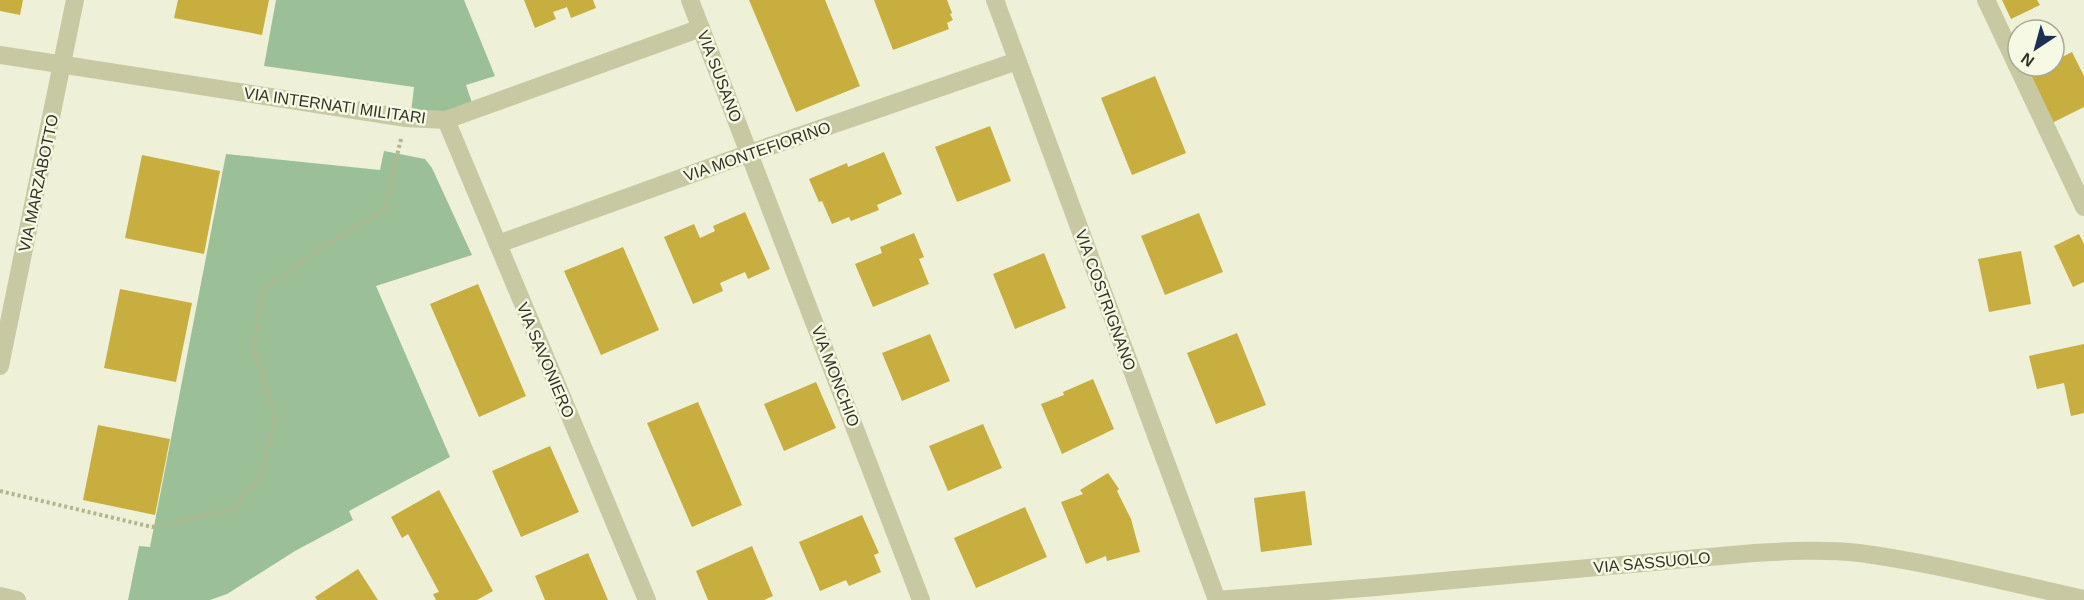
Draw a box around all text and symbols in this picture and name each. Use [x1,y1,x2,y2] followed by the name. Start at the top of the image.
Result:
[2006,18,2066,78] north arrow
[694,28,745,124] street label: VIA SUSANO
[2018,49,2037,70] text: N
[243,84,427,127] street label: VIA INTERNATI MILITARI
[16,113,61,253] street label: VIA MARZABOTTO
[682,118,833,185] street label: VIA MONTEFIORINO
[1072,228,1139,373] street label: VIA COSTRIGNANO
[514,300,577,420] street label: VIA SAVONIERO
[808,323,863,429] street label: VIA MONCHIO
[1593,549,1711,576] street label: VIA SASSUOLO

